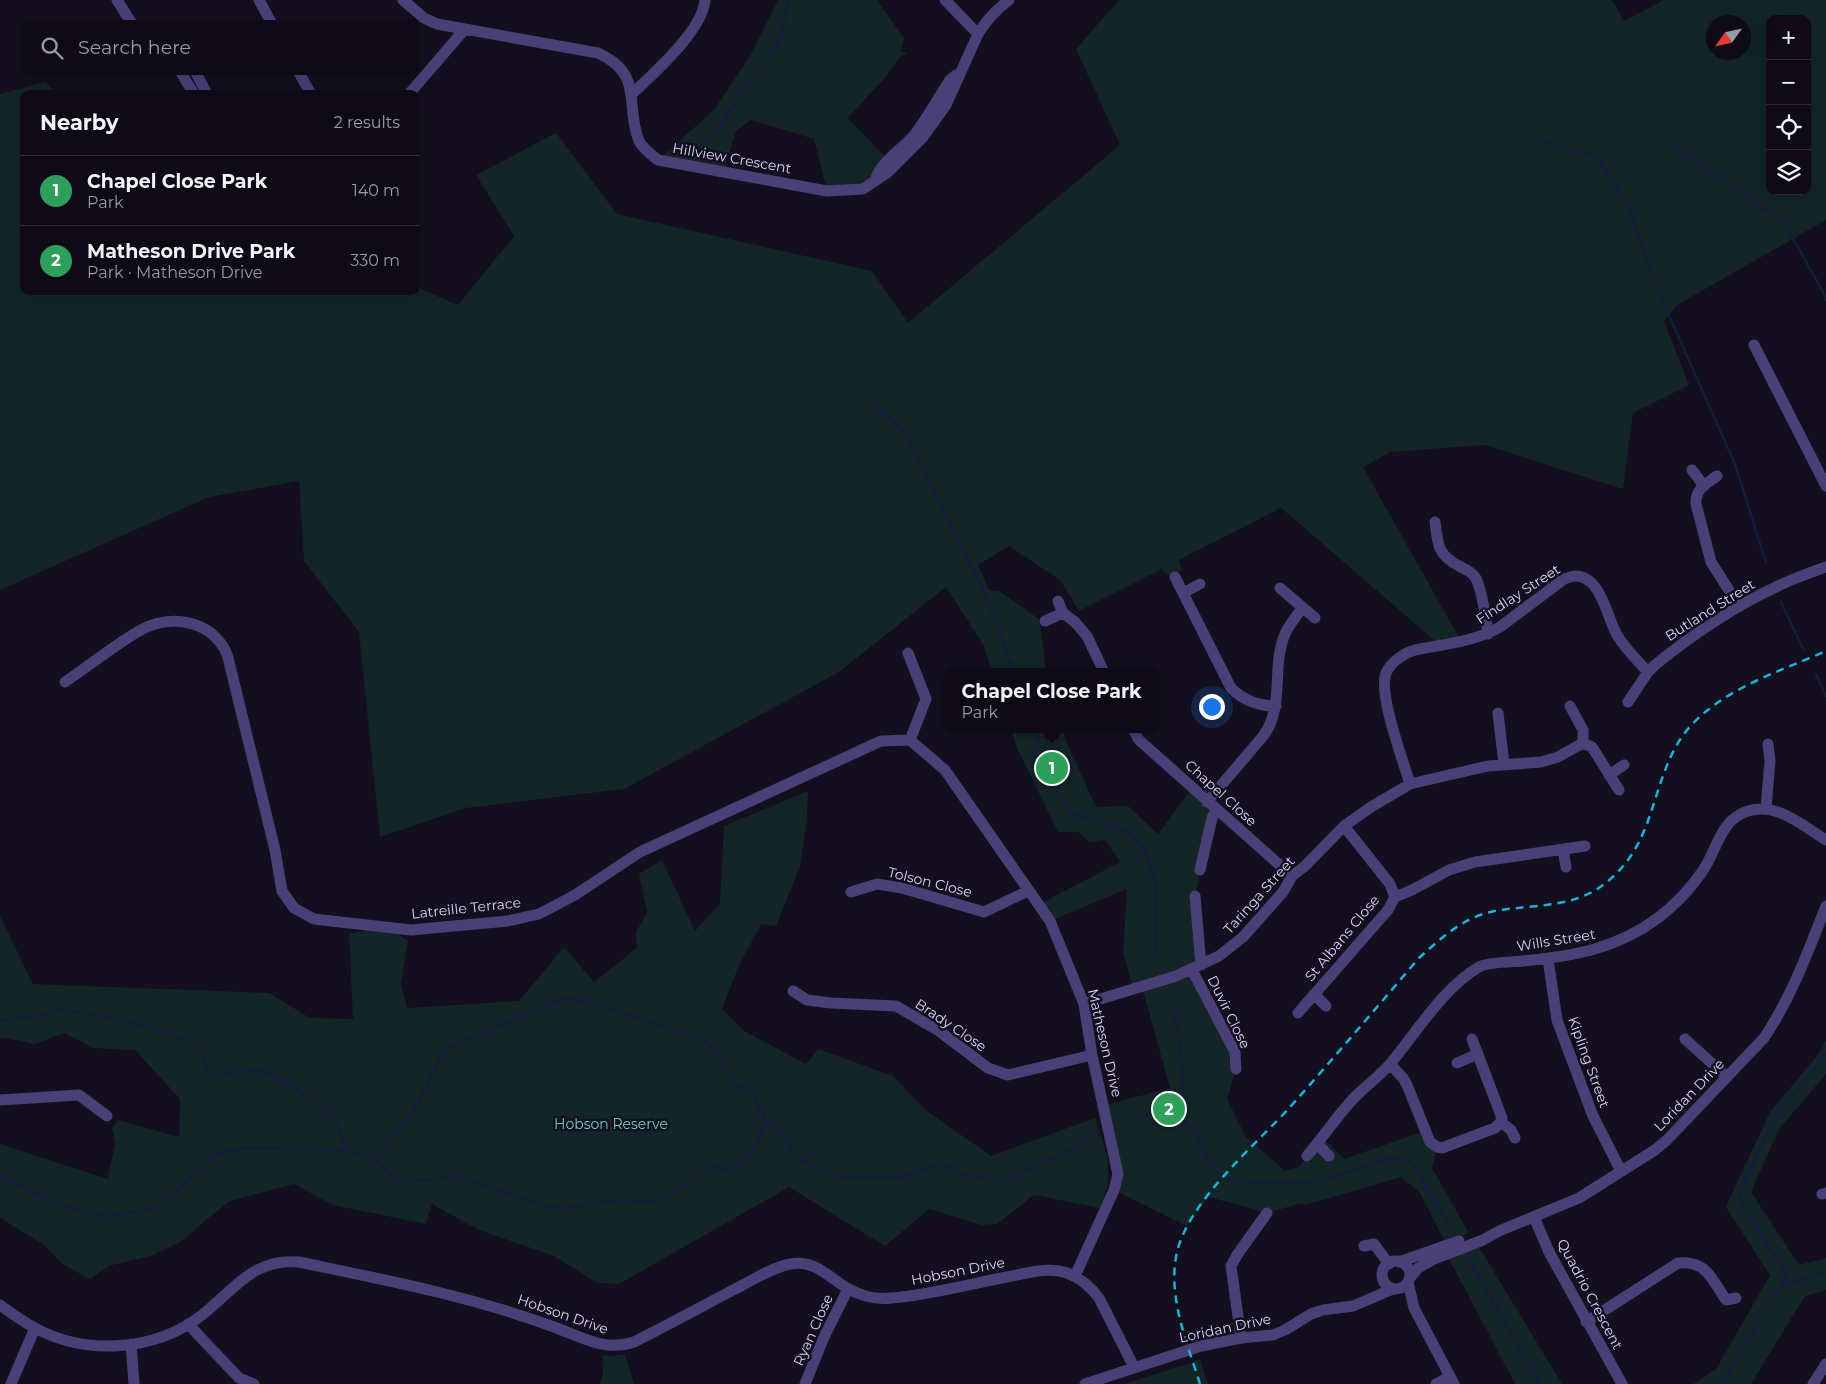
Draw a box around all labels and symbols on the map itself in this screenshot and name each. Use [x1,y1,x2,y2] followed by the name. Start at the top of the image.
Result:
[1706,15,1751,60] north arrow
[671,139,793,177] street label: Hillview Crescent
[1472,560,1564,628] street label: Findlay Street
[1662,575,1759,645] street label: Butland Street
[1199,694,1225,720] your location
[1036,749,1068,787] pin: 1
[1181,756,1261,830] street label: Chapel Close
[1219,852,1299,938] street label: Taringa Street
[886,863,974,901] street label: Tolson Close
[1301,891,1383,985] street label: St Albans Close
[410,893,522,923] street label: Latreille Terrace
[1515,925,1597,955] street label: Wills Street
[1204,972,1254,1052] street label: Duvir Close
[1084,987,1126,1099] street label: Matheson Drive
[912,995,990,1055] street label: Brady Close
[1564,1014,1614,1110] street label: Kipling Street
[1650,1055,1728,1135] street label: Loridan Drive
[1153,1090,1185,1128] pin: 2
[554,1115,668,1133] park label: Hobson Reserve
[1553,1236,1627,1353] street label: Quadrio Crescent
[910,1253,1006,1289] street label: Hobson Drive
[515,1290,611,1338] street label: Hobson Drive
[789,1291,837,1369] street label: Ryan Close
[1177,1309,1273,1347] street label: Loridan Drive

